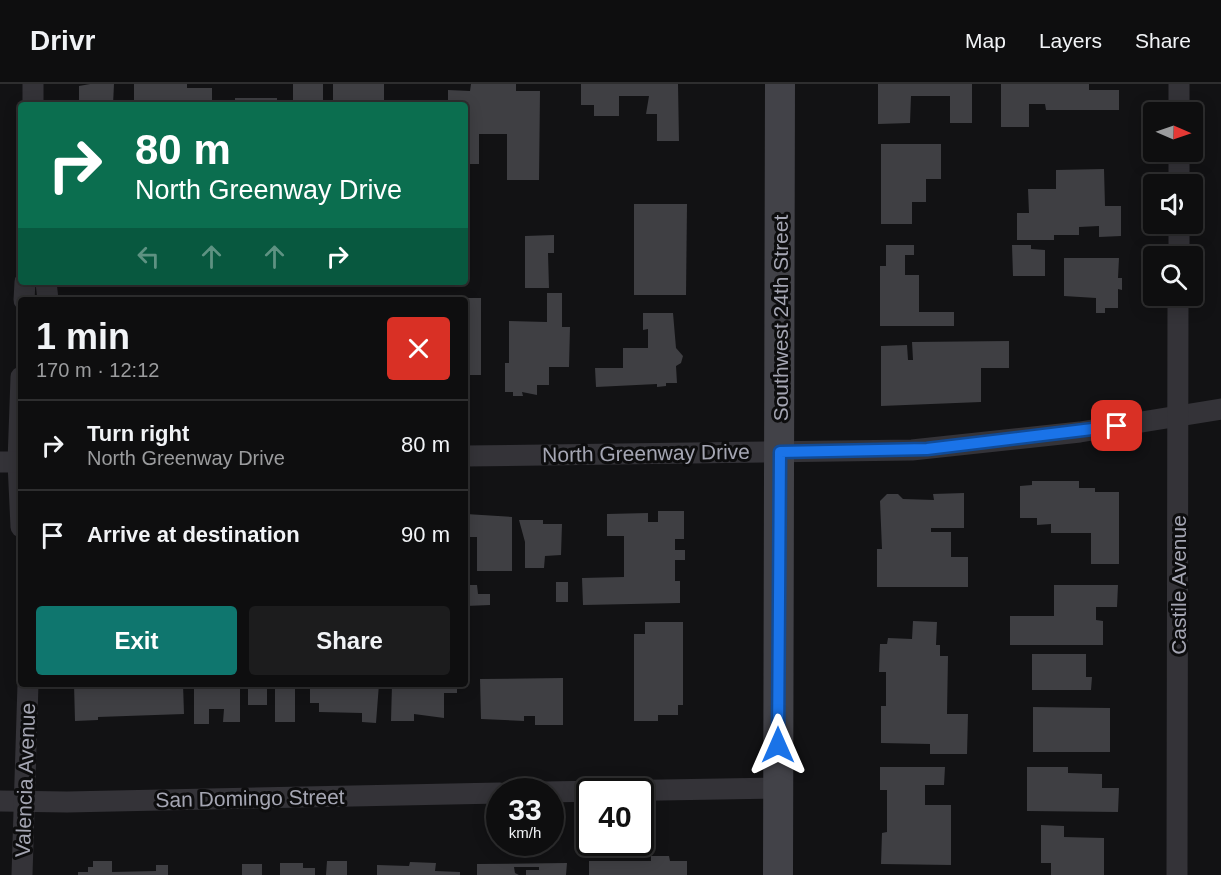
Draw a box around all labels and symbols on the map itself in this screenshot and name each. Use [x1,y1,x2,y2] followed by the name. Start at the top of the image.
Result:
[1143,102,1203,162] north arrow
[769,215,792,421] street label: Southwest 24th Street
[1091,400,1142,451] pin
[542,440,750,466] street label: North Greenway Drive
[1167,515,1190,655] street label: Castile Avenue
[11,702,39,858] street label: Valencia Avenue
[746,713,810,777] position arrow
[576,778,654,856] speed limit sign: 40
[155,785,345,811] street label: San Domingo Street

